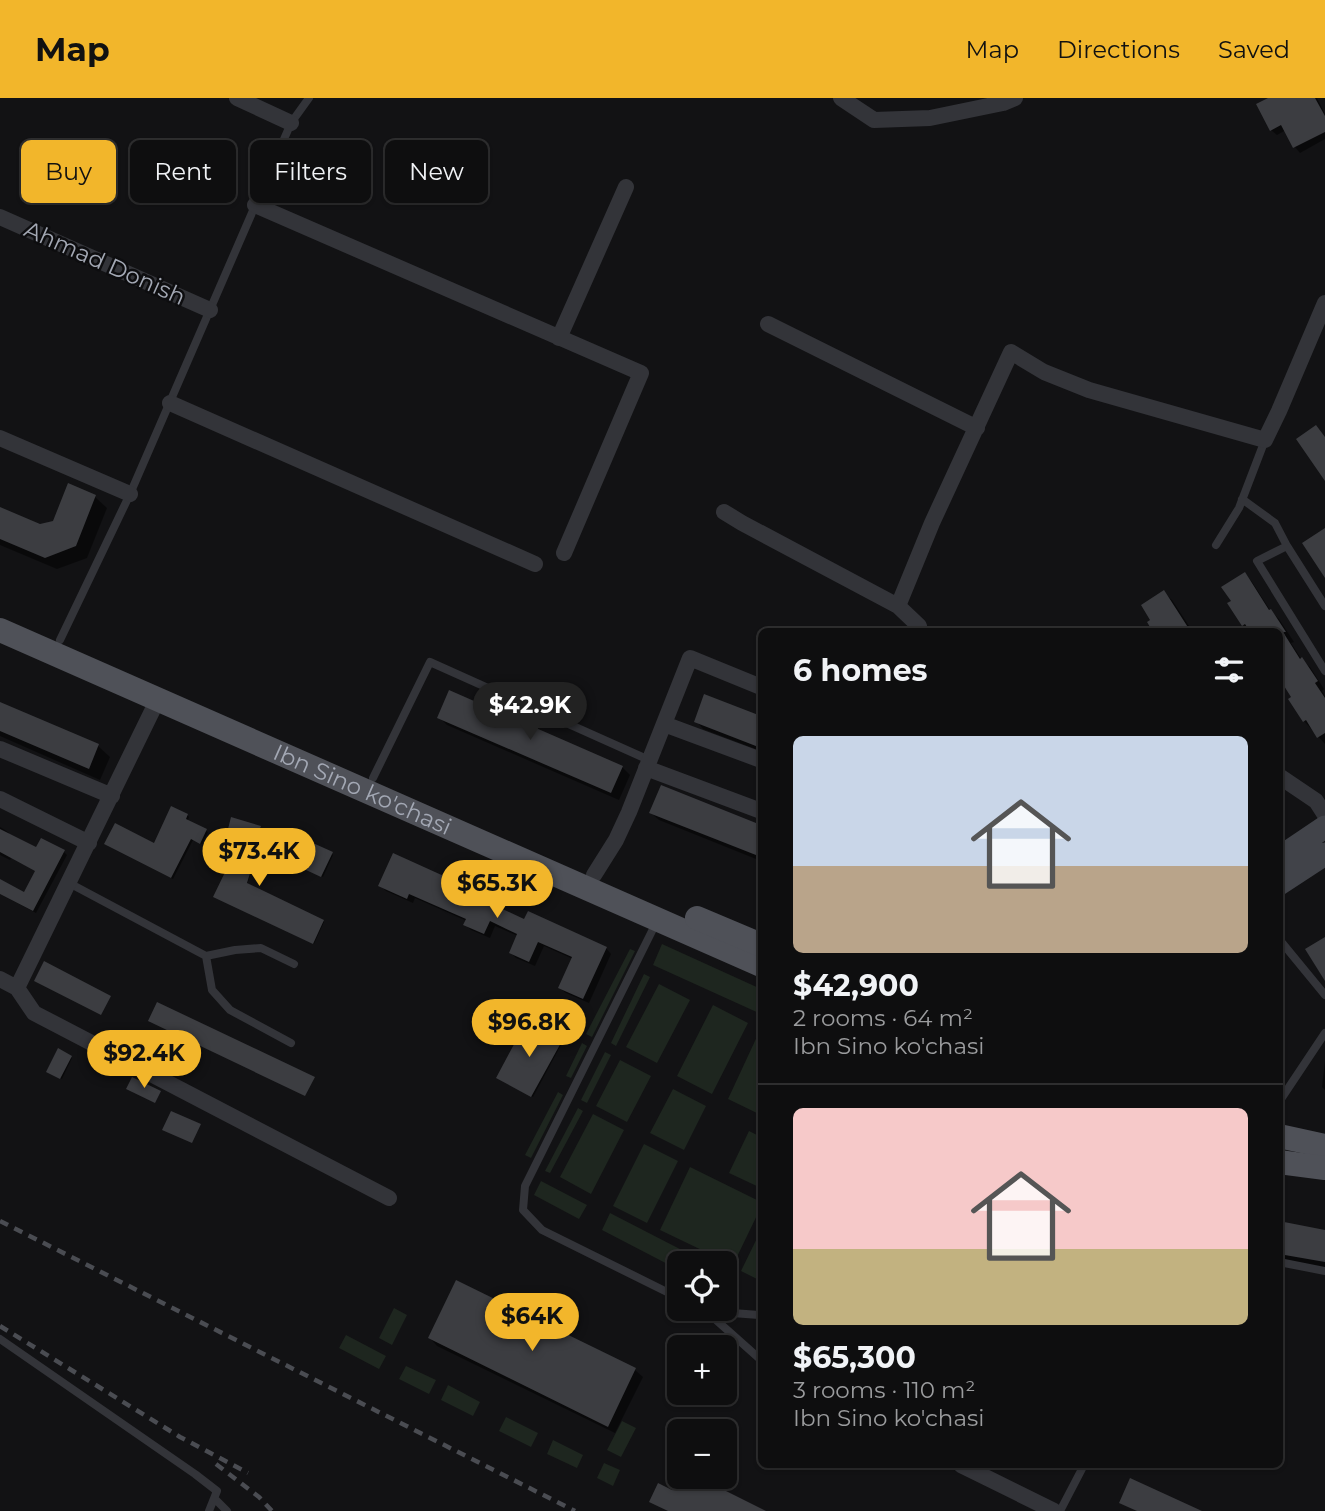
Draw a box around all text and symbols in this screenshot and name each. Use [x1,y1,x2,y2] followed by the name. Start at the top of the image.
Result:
[35,29,110,69] text: Map
[966,35,1019,64] text: Map
[1057,35,1180,64] text: Directions
[1218,35,1290,64] text: Saved
[21,140,116,203] chip: Buy
[130,140,236,203] chip: Rent
[250,140,371,203] chip: Filters
[385,140,488,203] chip: New
[20,215,190,311] street label: Ahmad Donish
[1210,651,1248,689] icon: filters
[793,652,928,689] text: 6 homes
[473,682,587,742] pin: $42.9K
[489,691,571,719] text: $42.9K
[269,738,456,841] street label: Ibn Sino ko'chasi
[958,781,1084,907] icon: home
[202,828,316,888] pin: $73.4K
[218,837,300,865] text: $73.4K
[440,860,554,920] pin: $65.3K
[457,869,537,897] text: $65.3K
[793,967,919,1004] text: $42,900
[472,1000,586,1059] pin: $96.8K
[793,1004,973,1032] text: 2 rooms · 64 m²
[488,1008,570,1036] text: $96.8K
[87,1030,201,1090] pin: $92.4K
[793,1032,984,1060] text: Ibn Sino ko'chasi
[103,1039,185,1067] text: $92.4K
[958,1153,1084,1279] icon: home
[667,1251,737,1489] map controls
[667,1251,737,1321] button: locate
[491,1294,573,1353] pin: $64K
[501,1302,563,1330] text: $64K
[667,1335,737,1405] button: +
[793,1339,916,1376] text: $65,300
[793,1376,975,1404] text: 3 rooms · 110 m²
[793,1404,984,1432] text: Ibn Sino ko'chasi
[667,1419,737,1489] button: −

